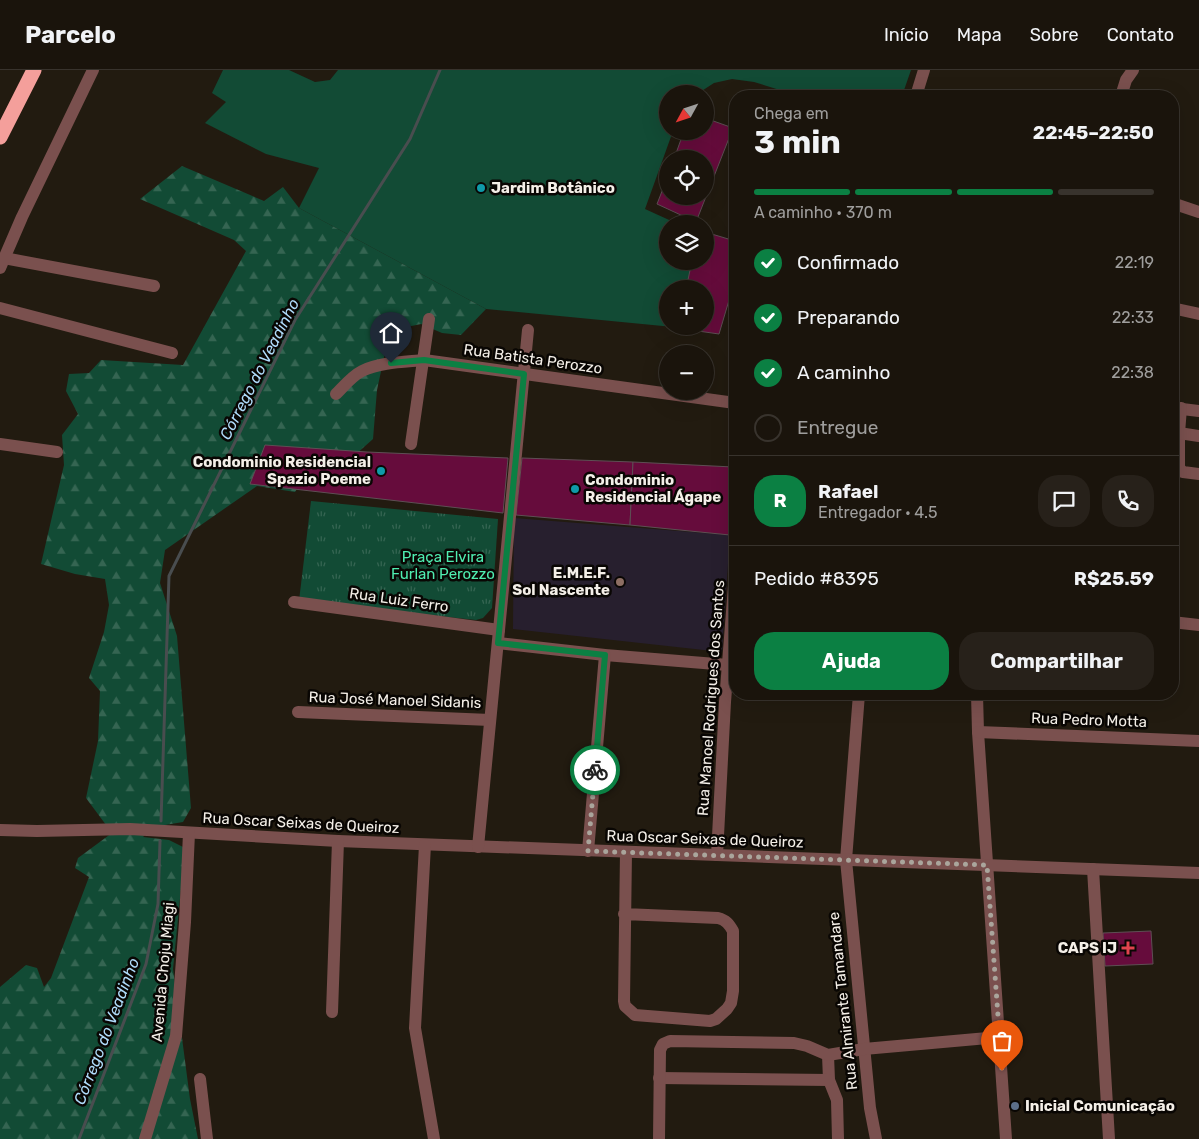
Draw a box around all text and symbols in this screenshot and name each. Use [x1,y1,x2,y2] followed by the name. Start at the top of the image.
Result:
[25,21,116,49] text: Parcelo
[884,24,929,46] text: Início
[957,24,1002,46] text: Mapa
[1030,24,1079,46] text: Sobre
[1107,24,1174,46] text: Contato
[659,85,714,140] north arrow
[659,85,714,400] map controls
[754,104,829,123] text: Chega em
[1033,121,1154,144] text: 22:45–22:50
[754,123,841,161] text: 3 min
[659,150,714,205] button: locate
[491,179,615,197] place label: Jardim Botânico
[475,182,487,194] marker: Jardim Botânico
[754,203,892,222] text: A caminho · 370 m
[659,215,714,270] button: layers
[754,249,782,277] icon: check
[797,251,899,274] text: Confirmado
[1115,253,1154,272] text: 22:19
[659,280,714,335] button: +
[216,296,303,443] water label: Córrego do Veadinho
[754,304,782,332] icon: check
[797,306,900,329] text: Preparando
[1112,308,1154,327] text: 22:33
[370,312,412,363] pin
[377,319,405,347] icon: home
[463,340,603,378] street label: Rua Batista Perozzo
[659,345,714,400] button: −
[754,359,782,387] icon: check
[797,361,890,384] text: A caminho
[1111,363,1154,382] text: 22:38
[797,416,878,439] text: Entregue
[193,453,371,488] place label: Condominio Residencial Spazio Poeme
[375,465,387,477] marker: Condominio Residencial Spazio Poeme
[585,471,721,506] place label: Condominio Residencial Ágape
[1038,475,1090,527] button: chat
[1102,475,1154,527] button: phone
[818,480,878,503] text: Rafael
[569,483,581,495] marker: Condominio Residencial Ágape
[773,489,787,512] text: R
[818,503,938,522] text: Entregador · 4.5
[391,548,495,583] park label: Praça Elvira Furlan Perozzo
[512,564,610,599] place label: E.M.E.F. Sol Nascente
[754,567,879,590] text: Pedido #8395
[1074,567,1154,590] text: R$25.59
[614,576,626,588] marker: E.M.E.F. Sol Nascente
[694,579,728,816] street label: Rua Manoel Rodrigues dos Santos
[348,584,450,616] street label: Rua Luiz Ferro
[754,632,949,690] button: Ajuda
[959,632,1154,690] button: Compartilhar
[308,688,482,712] street label: Rua José Manoel Sidanis
[1031,709,1147,731] street label: Rua Pedro Motta
[570,745,620,795] courier
[581,756,609,784] icon: bike
[202,809,400,837] street label: Rua Oscar Seixas de Queiroz
[606,827,804,851] street label: Rua Oscar Seixas de Queiroz
[148,901,178,1043] street label: Avenida Choju Miagi
[825,911,861,1091] street label: Rua Almirante Tamandare
[1058,939,1117,957] place label: CAPS IJ
[1121,941,1135,955] marker: CAPS IJ
[70,955,143,1107] water label: Córrego do Veadinho
[981,1020,1023,1071] pin
[988,1027,1016,1055] icon: bag
[1025,1097,1175,1115] place label: Inicial Comunicação
[1009,1100,1021,1112] marker: Inicial Comunicação

